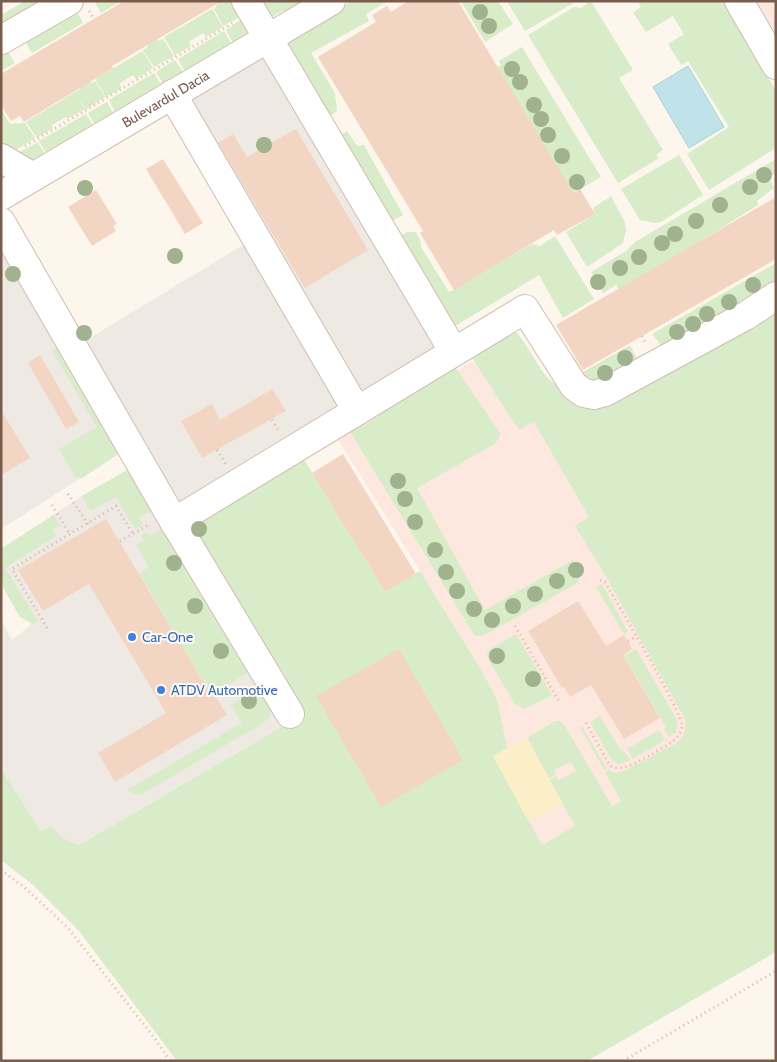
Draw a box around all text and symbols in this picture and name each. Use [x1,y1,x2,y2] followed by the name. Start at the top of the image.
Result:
[119,66,213,132] street label: Bulevardul Dacia
[142,628,193,646] place label: Car-One
[126,631,138,643] marker: Car-One
[171,681,278,699] place label: ATDV Automotive
[155,684,167,696] marker: ATDV Automotive

